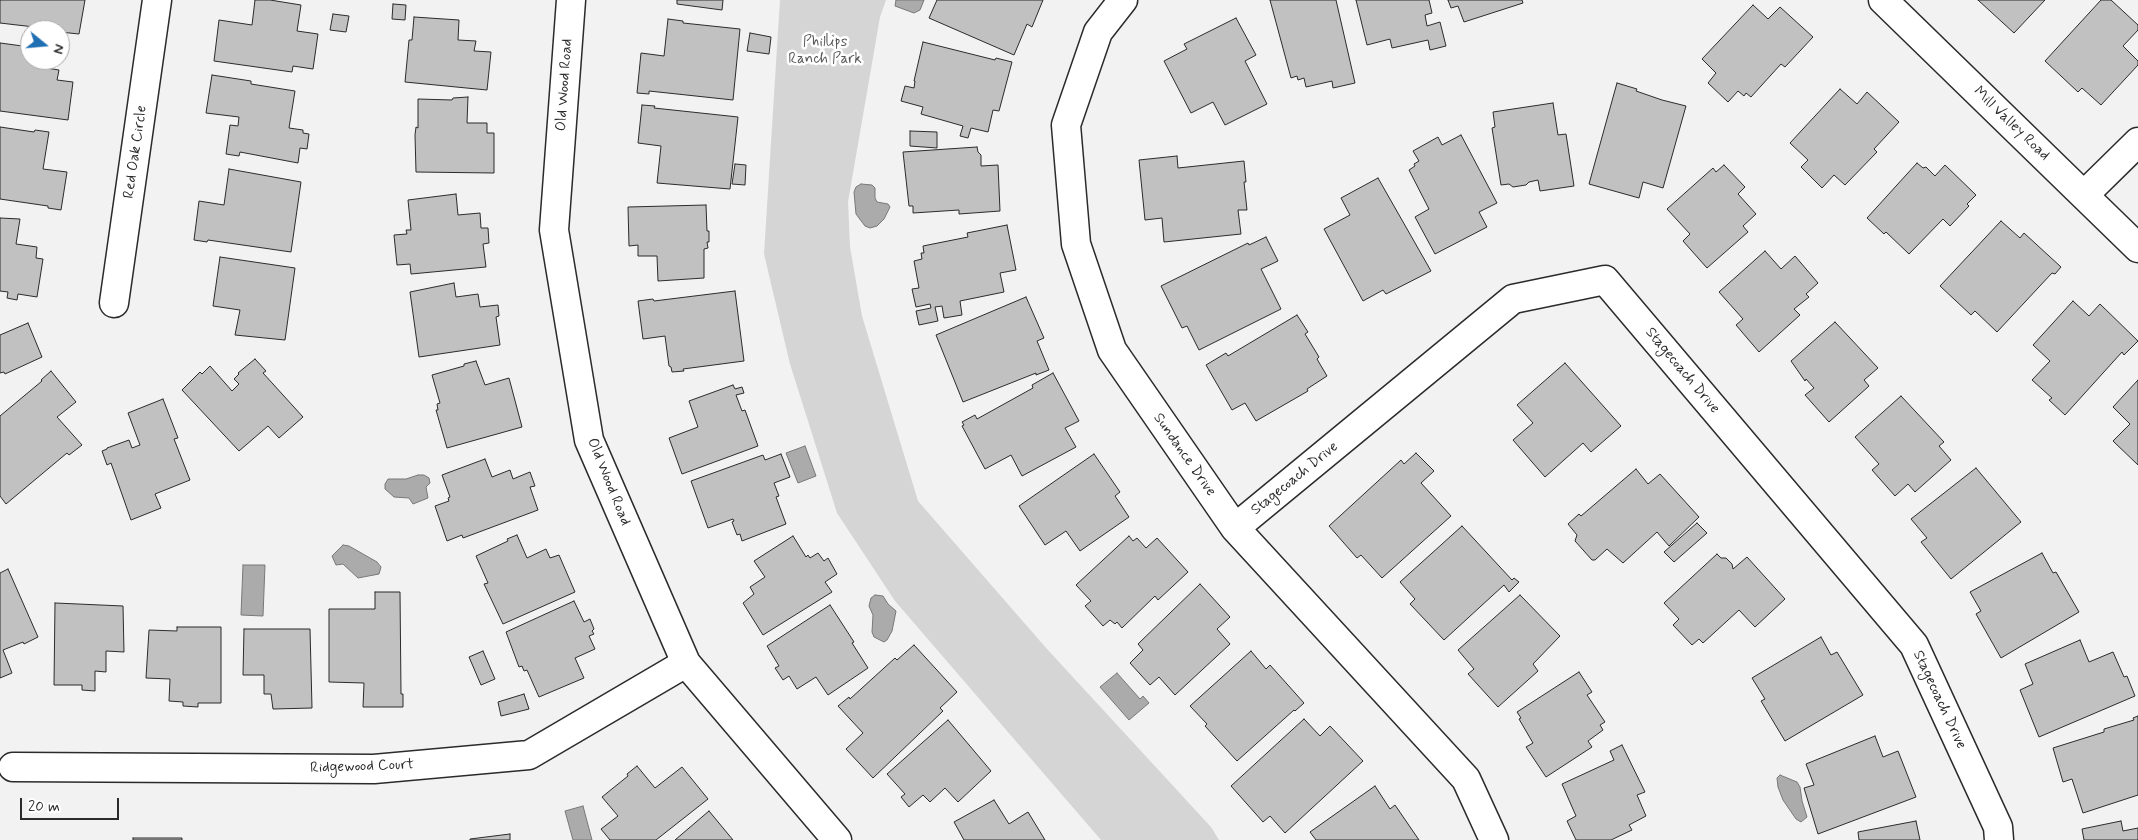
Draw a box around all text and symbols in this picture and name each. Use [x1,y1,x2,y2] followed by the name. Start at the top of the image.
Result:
[20,20,70,70] north arrow
[788,34,862,69] park label: Phillips Ranch Park
[553,38,577,132] street label: Old Wood Road
[48,42,68,56] text: N
[1969,83,2053,165] street label: Mill Valley Road
[121,104,151,200] street label: Red Oak Circle
[1641,324,1723,418] street label: Stagecoach Drive
[1149,410,1219,500] street label: Sundance Drive
[582,436,634,528] street label: Old Wood Road
[1248,438,1342,520] street label: Stagecoach Drive
[1908,648,1970,752] street label: Stagecoach Drive
[310,756,414,778] street label: Ridgewood Court
[22,788,121,820] scale bar
[28,797,60,817] text: 20 m

